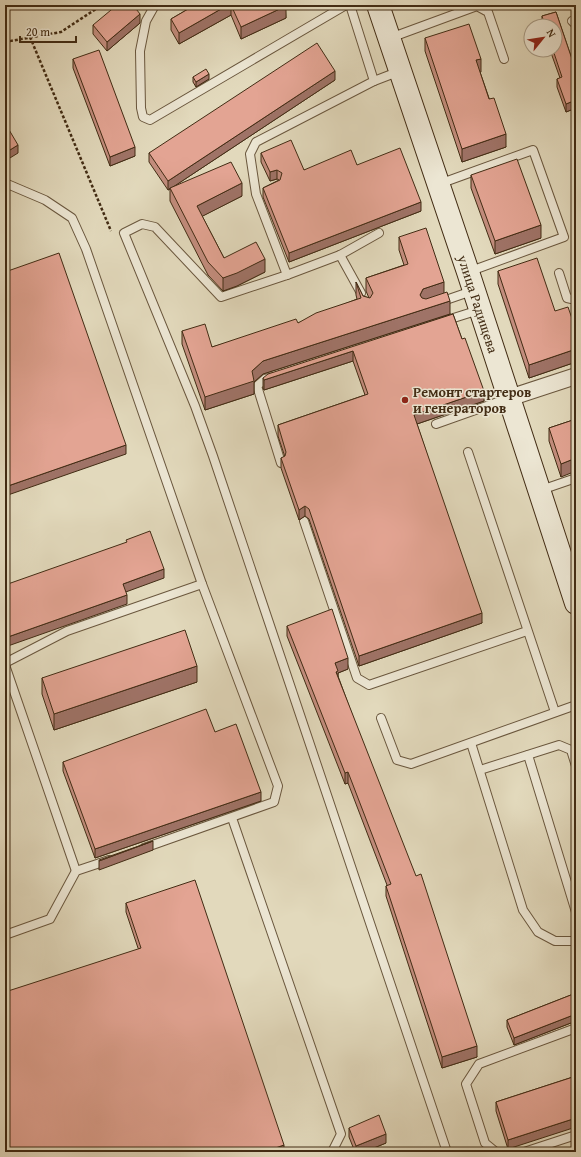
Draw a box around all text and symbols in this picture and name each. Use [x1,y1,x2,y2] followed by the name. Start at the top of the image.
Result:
[20,18,76,44] scale bar
[523,18,563,58] north arrow
[26,23,50,40] text: 20 m
[543,26,561,41] text: N
[452,252,503,356] street label: улица Радищева
[413,382,531,418] place label: Ремонт стартеров и генераторов
[400,395,410,405] marker: Ремонт стартеров и генераторов

